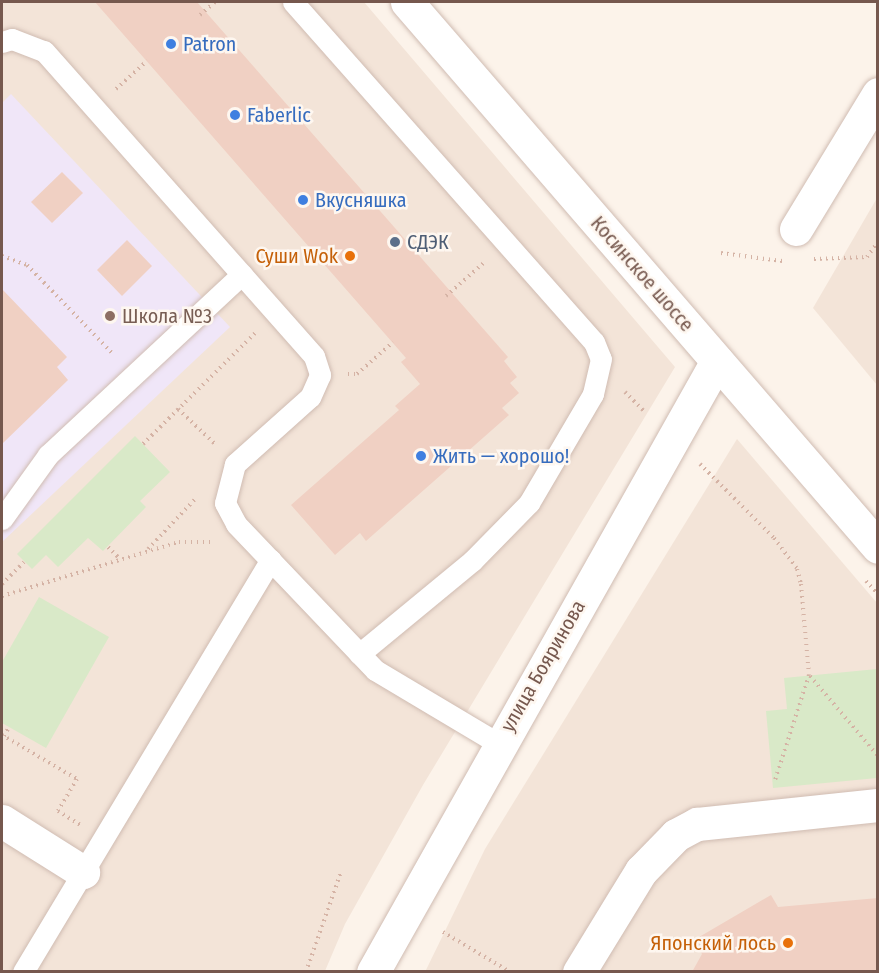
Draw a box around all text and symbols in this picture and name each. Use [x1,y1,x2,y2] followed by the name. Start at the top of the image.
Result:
[183,32,236,56] place label: Patron
[164,37,178,51] marker: Patron
[247,103,311,127] place label: Faberlic
[228,108,242,122] marker: Faberlic
[315,188,406,212] place label: Вкусняшка
[296,193,310,207] marker: Вкусняшка
[585,211,699,337] street label: Косинское шоссе
[407,230,449,254] place label: СДЭК
[388,235,402,249] marker: СДЭК
[256,244,338,268] place label: Суши Wok
[343,249,357,263] marker: Суши Wok
[122,304,212,328] place label: Школа №3
[103,309,117,323] marker: Школа №3
[433,444,569,468] place label: Жить — хорошо!
[414,449,428,463] marker: Жить — хорошо!
[496,596,590,736] street label: улица Бояринова
[651,931,776,955] place label: Японский лось
[781,936,795,950] marker: Японский лось

